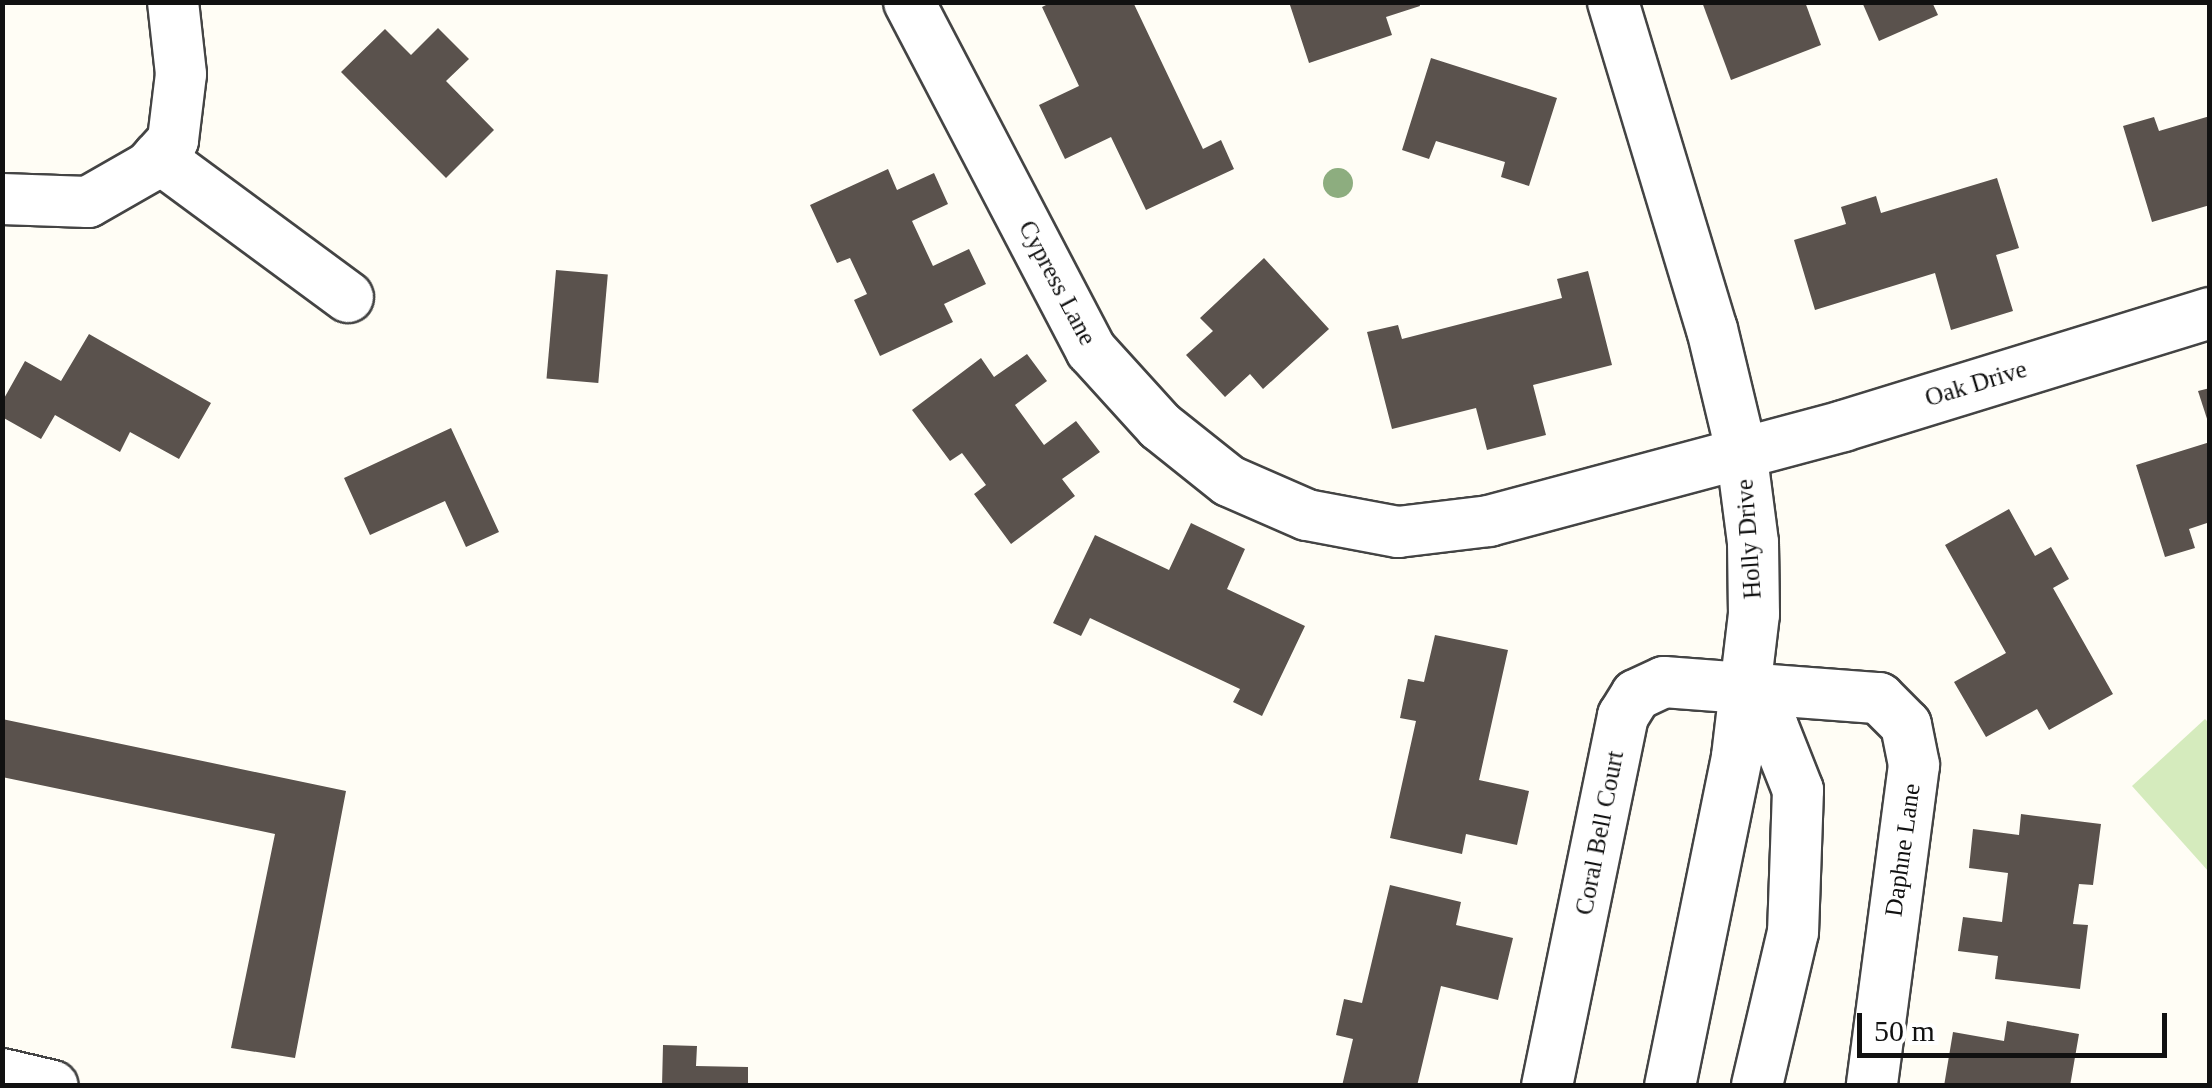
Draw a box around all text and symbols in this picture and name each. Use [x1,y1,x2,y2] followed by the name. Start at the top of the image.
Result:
[1012,216,1102,350] street label: Cypress Lane
[1921,354,2031,414] street label: Oak Drive
[1730,478,1768,600] street label: Holly Drive
[1569,748,1631,918] street label: Coral Bell Court
[1879,782,1927,918] street label: Daphne Lane
[1862,993,2172,1055] scale bar
[1874,1014,1935,1047] text: 50 m

